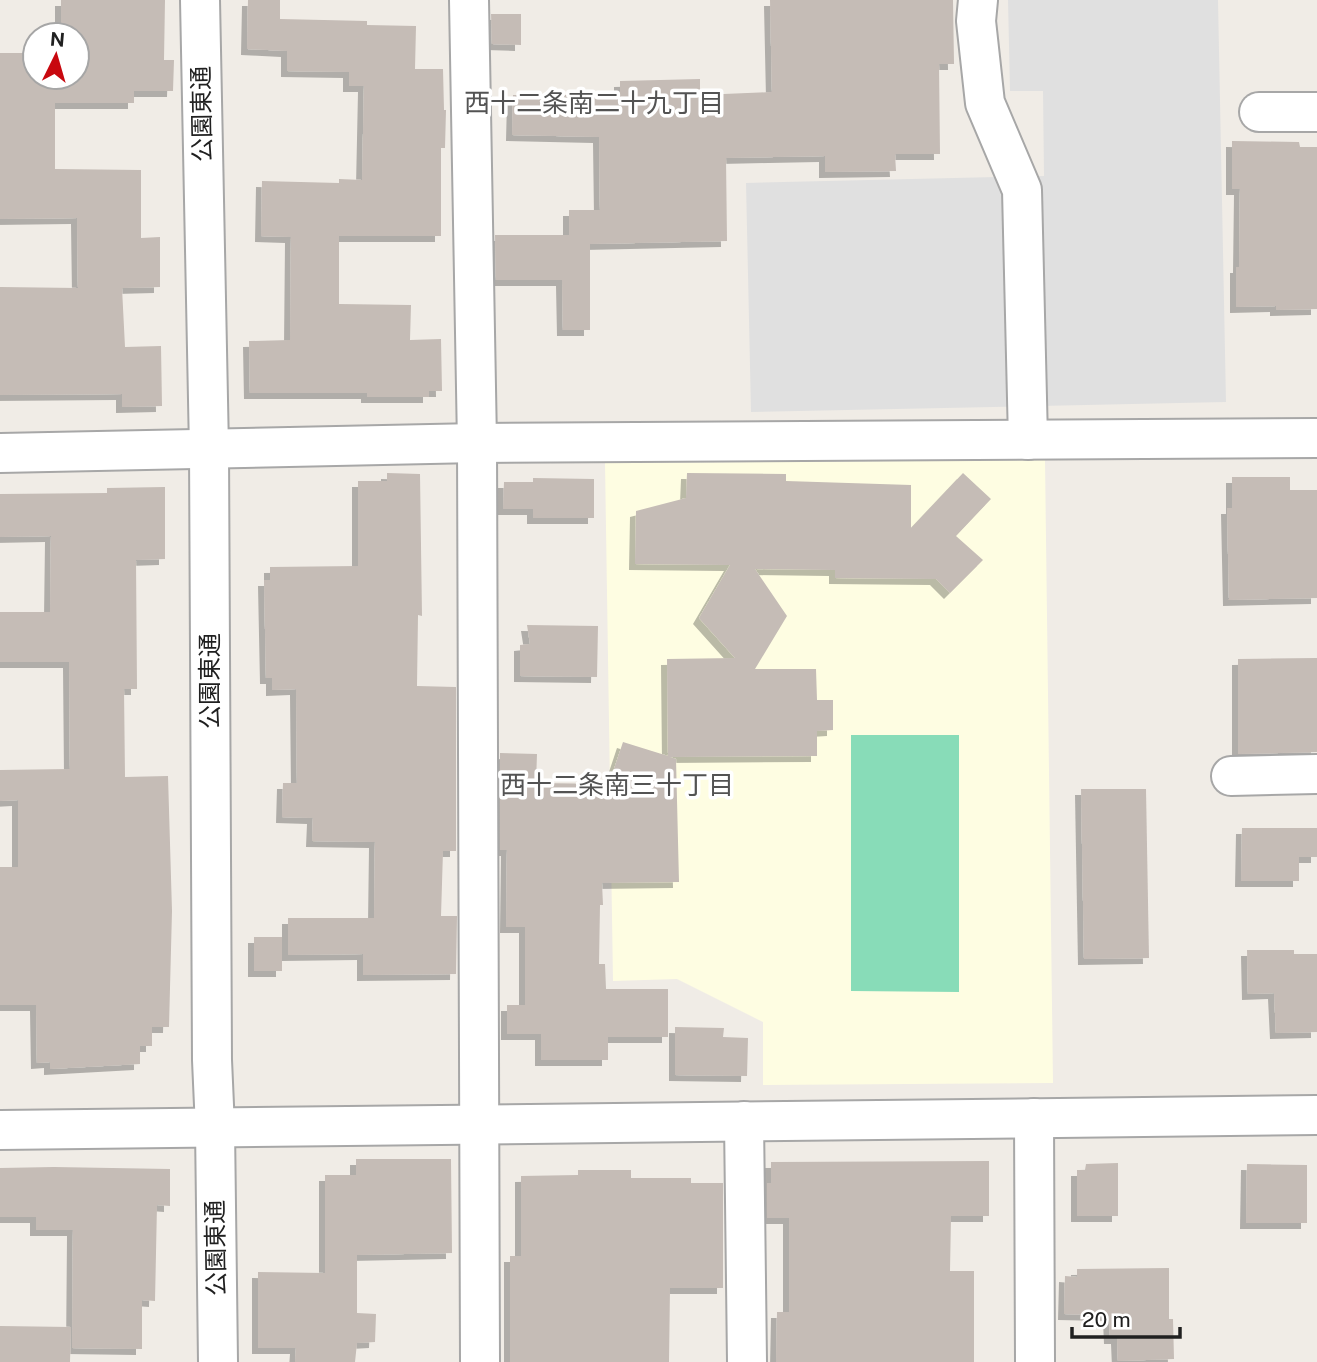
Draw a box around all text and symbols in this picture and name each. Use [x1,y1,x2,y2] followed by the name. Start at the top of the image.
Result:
[21,21,91,91] north arrow
[49,27,66,51] text: N
[186,66,216,162] street label: 公園東通
[464,87,724,118] district label: 西十二条南二十九丁目
[195,633,223,729] street label: 公園東通
[500,769,734,800] district label: 西十二条南三十丁目
[200,1200,230,1296] street label: 公園東通
[1072,1296,1180,1340] scale bar
[1082,1307,1131,1332] text: 20 m

